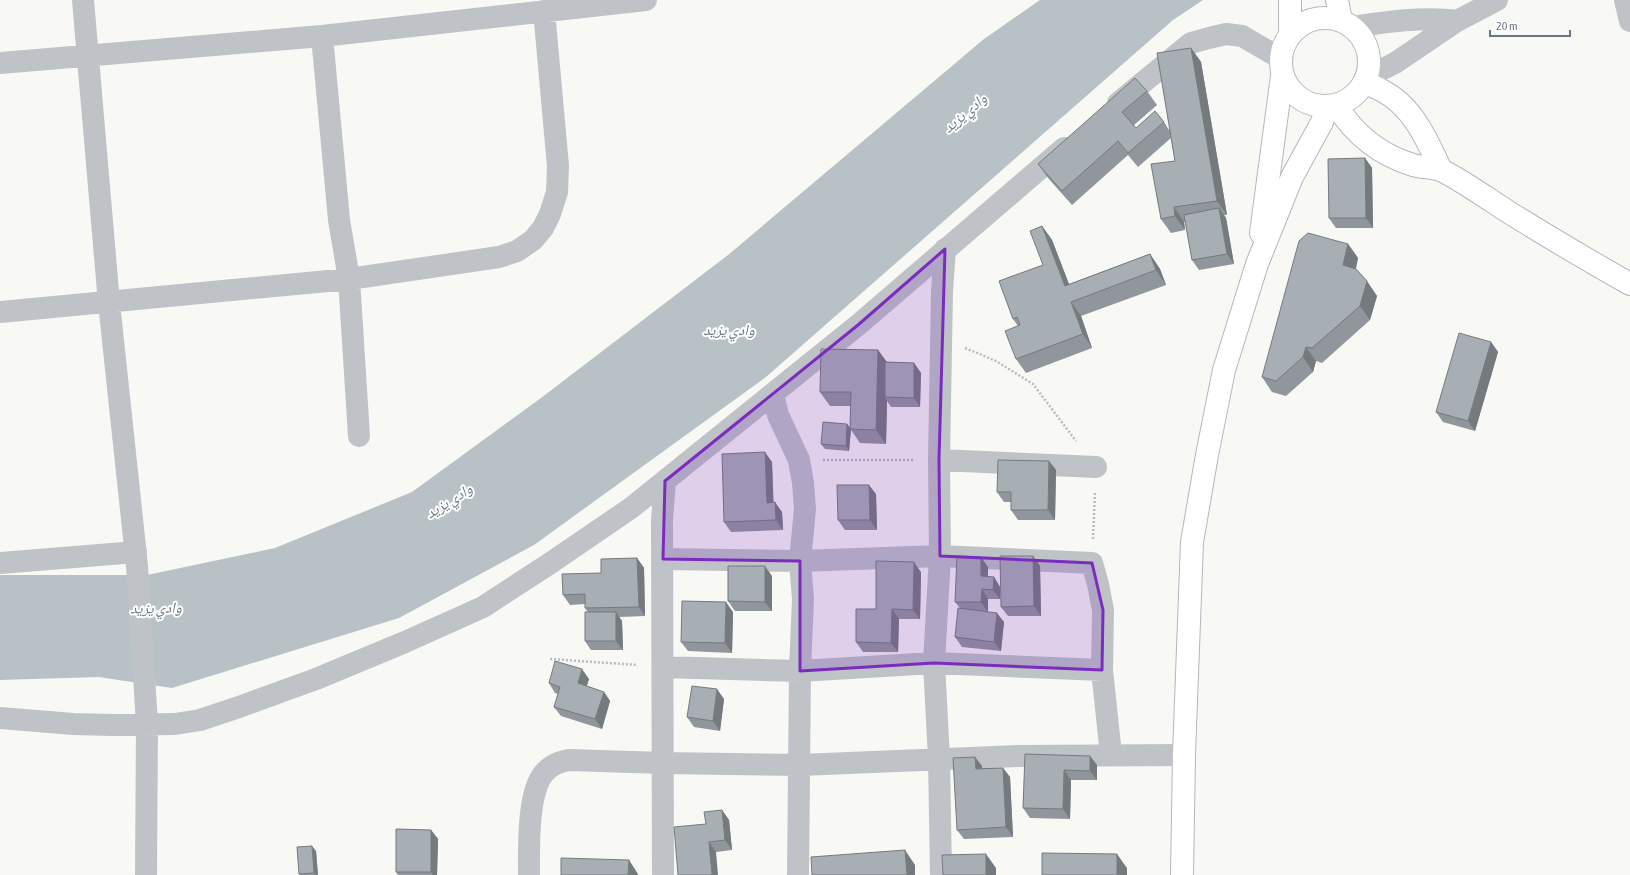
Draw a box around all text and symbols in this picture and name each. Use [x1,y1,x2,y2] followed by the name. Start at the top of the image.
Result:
[1490,12,1570,38] scale bar
[1496,19,1518,33] text: 20 m
[939,90,992,139] water label: وادي يزيد
[703,321,755,342] water label: وادي يزيد
[422,480,477,525] water label: وادي يزيد
[130,599,182,620] water label: وادي يزيد

